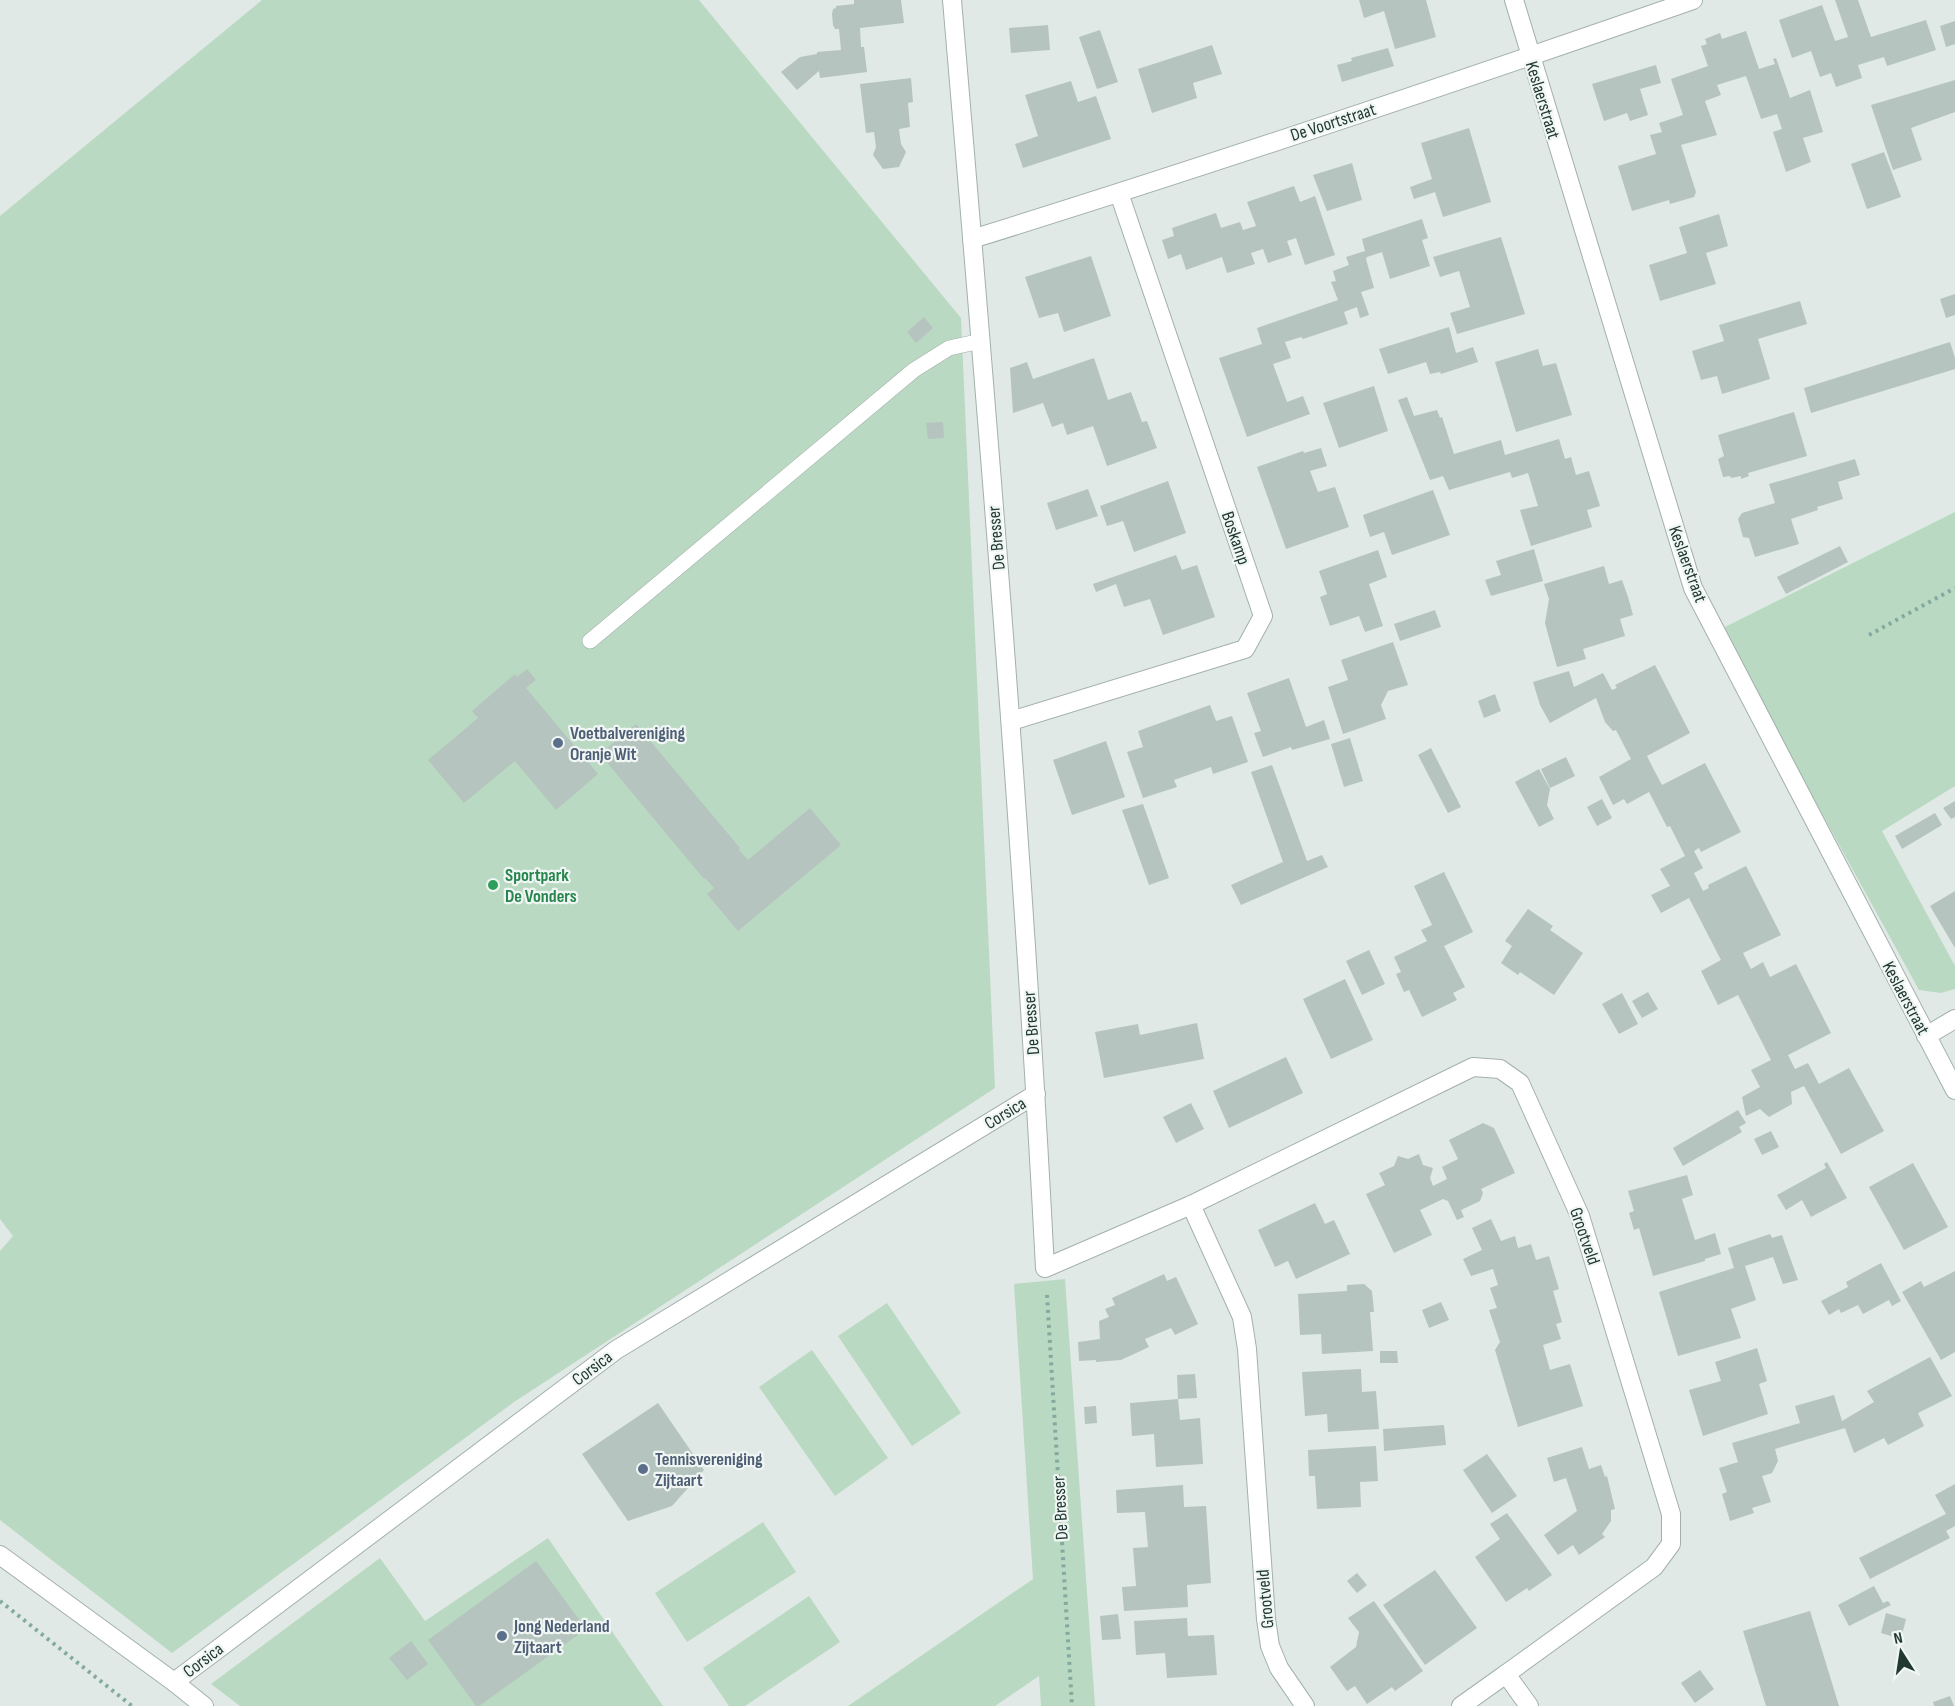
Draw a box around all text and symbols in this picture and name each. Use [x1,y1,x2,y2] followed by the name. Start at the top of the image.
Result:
[1521,59,1564,142] street label: Keslaerstraat
[1288,99,1379,146] street label: De Voortstraat
[983,505,1010,571] street label: De Bresser
[1217,509,1254,567] street label: Boskamp
[1664,523,1711,606] street label: Keslaerstraat
[570,723,685,765] place label: Voetbalvereniging Oranje Wit
[551,736,565,750] marker: Voetbalvereniging Oranje Wit
[505,865,577,907] place label: Sportpark De Vonders
[486,878,500,892] marker: Sportpark De Vonders
[1877,958,1934,1039] street label: Keslaerstraat
[1019,990,1044,1056] street label: De Bresser
[981,1093,1030,1134] street label: Corsica
[1565,1205,1604,1268] street label: Grootveld
[568,1347,617,1390] street label: Corsica
[655,1449,763,1491] place label: Tennisvereniging Zijtaart
[636,1462,650,1476] marker: Tennisvereniging Zijtaart
[1048,1475,1073,1541] street label: De Bresser
[1252,1569,1279,1629] street label: Grootveld
[513,1616,610,1658] place label: Jong Nederland Zijtaart
[1871,1622,1931,1682] north arrow
[495,1629,509,1643] marker: Jong Nederland Zijtaart
[1892,1629,1904,1649] text: N
[179,1639,228,1682] street label: Corsica

